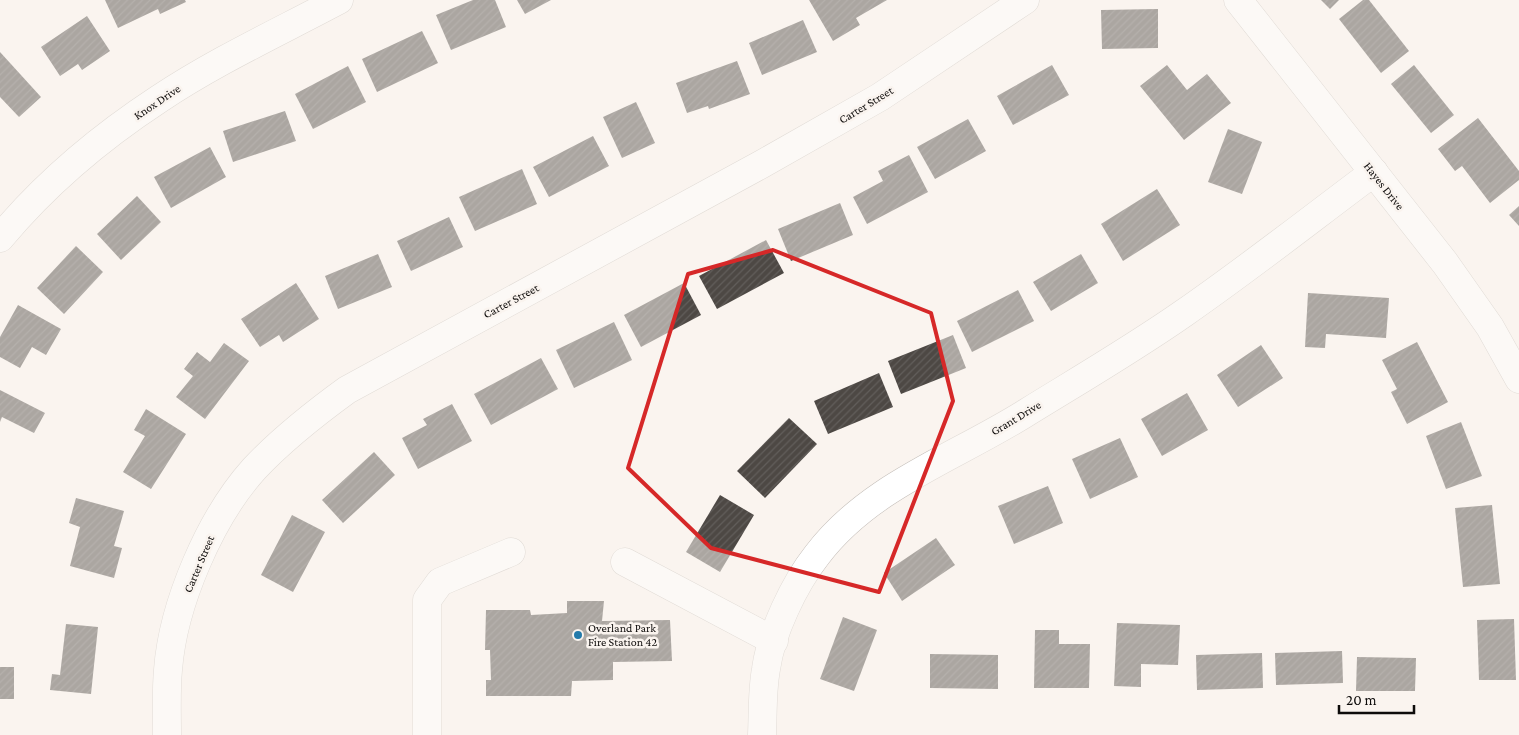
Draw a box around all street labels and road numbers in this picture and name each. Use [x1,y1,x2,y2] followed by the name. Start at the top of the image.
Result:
[131,81,183,123] street label: Knox Drive
[836,83,896,127] street label: Carter Street
[1361,159,1407,213] street label: Hayes Drive
[481,280,542,321] street label: Carter Street
[988,398,1044,438] street label: Grant Drive
[181,532,218,595] street label: Carter Street

